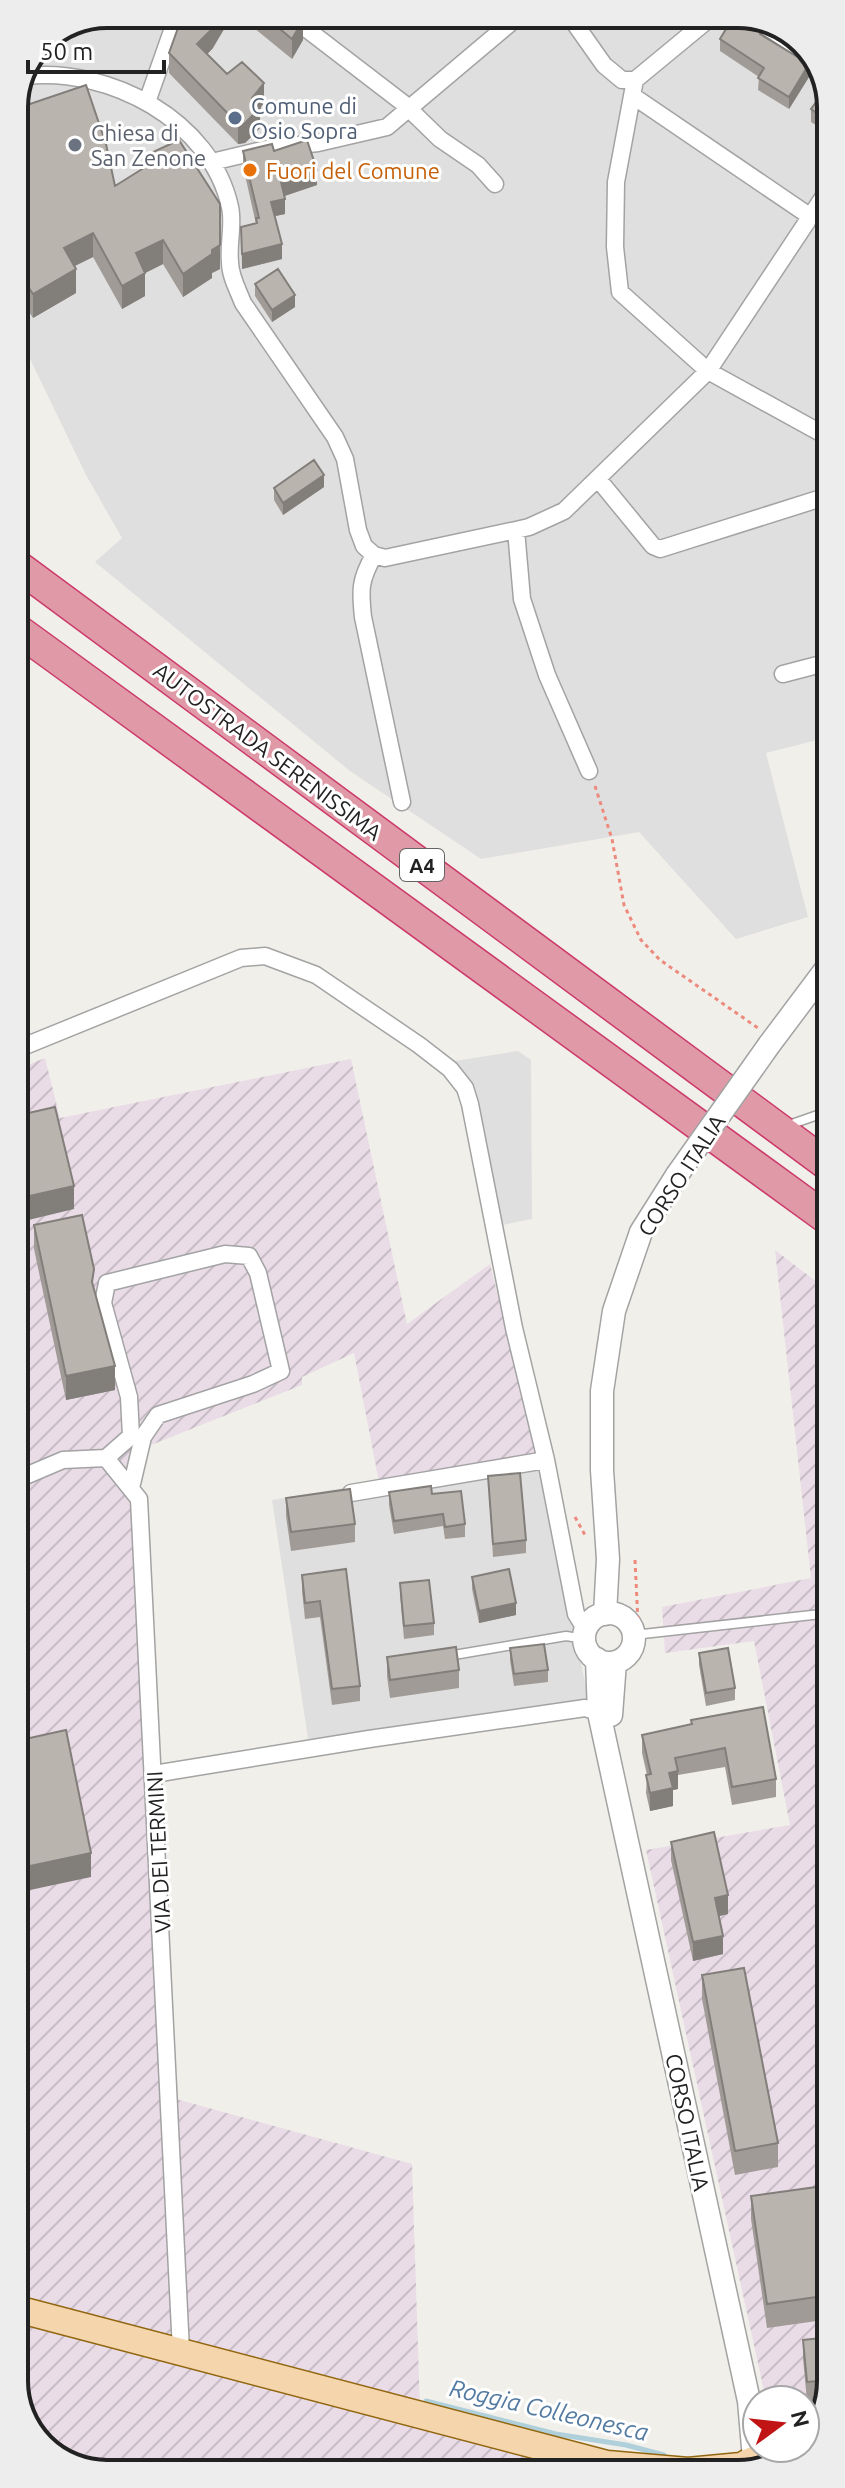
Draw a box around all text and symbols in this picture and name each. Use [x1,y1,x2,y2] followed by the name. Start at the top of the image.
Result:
[28,24,164,74] scale bar
[40,38,93,65] text: 50 m
[251,93,358,143] place label: Comune di Osio Sopra
[226,109,244,127] marker: Comune di Osio Sopra
[91,120,206,170] place label: Chiesa di San Zenone
[66,136,84,154] marker: Chiesa di San Zenone
[266,158,440,183] place label: Fuori del Comune
[241,161,259,179] marker: Fuori del Comune
[149,657,387,845] street label: AUTOSTRADA SERENISSIMA
[400,849,444,881] road number: A4
[632,1109,730,1240] street label: CORSO ITALIA
[141,1771,175,1933] street label: VIA DEI TERMINI
[661,2051,715,2194] street label: CORSO ITALIA
[447,2374,651,2446] water label: Roggia Colleonesca
[741,2384,821,2464] north arrow
[787,2408,815,2430] text: N

